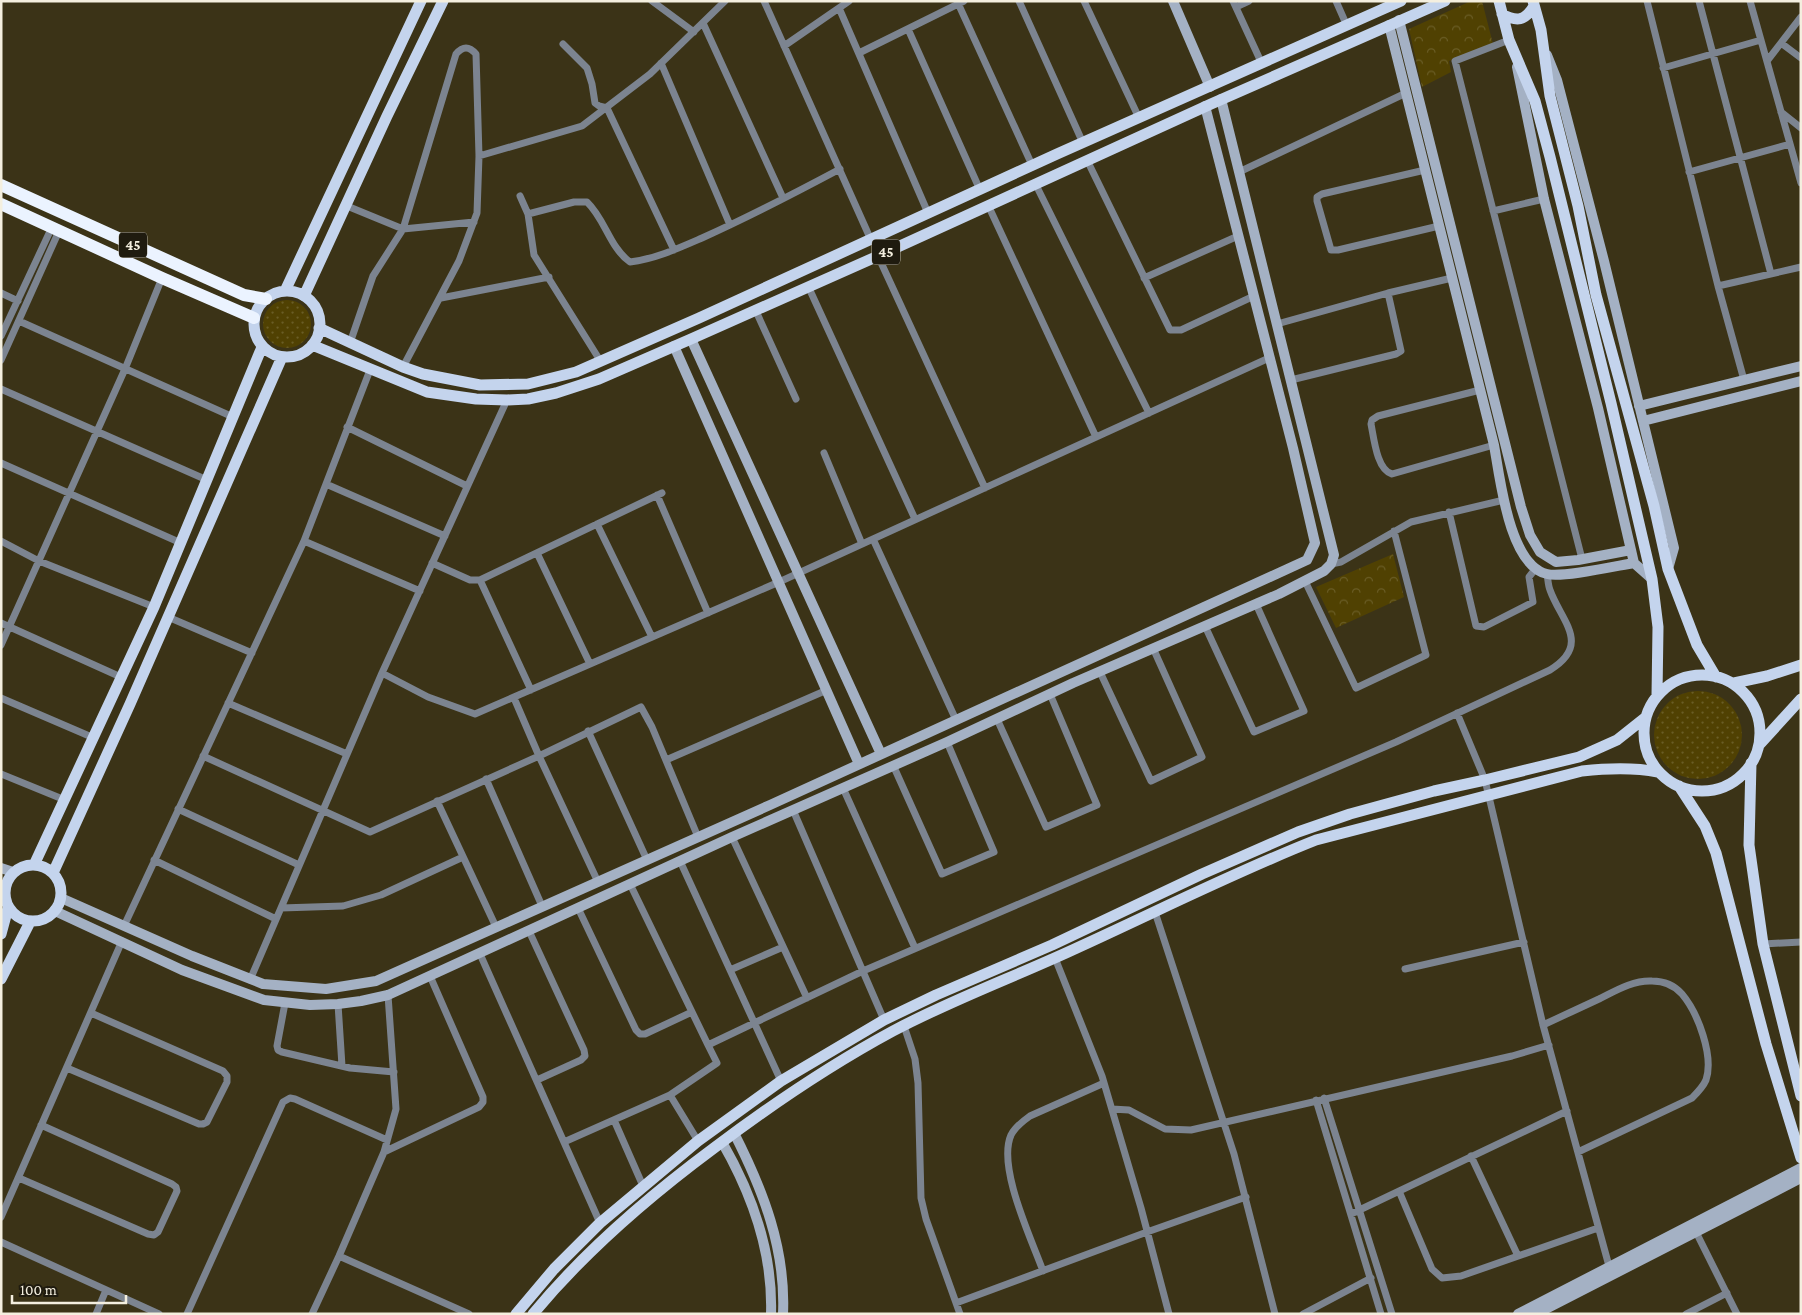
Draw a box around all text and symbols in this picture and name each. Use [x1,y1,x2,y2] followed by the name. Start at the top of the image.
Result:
[119,232,147,258] road number: 45
[872,240,900,264] road number: 45
[12,1272,126,1304] scale bar
[20,1282,57,1298] text: 100 m

